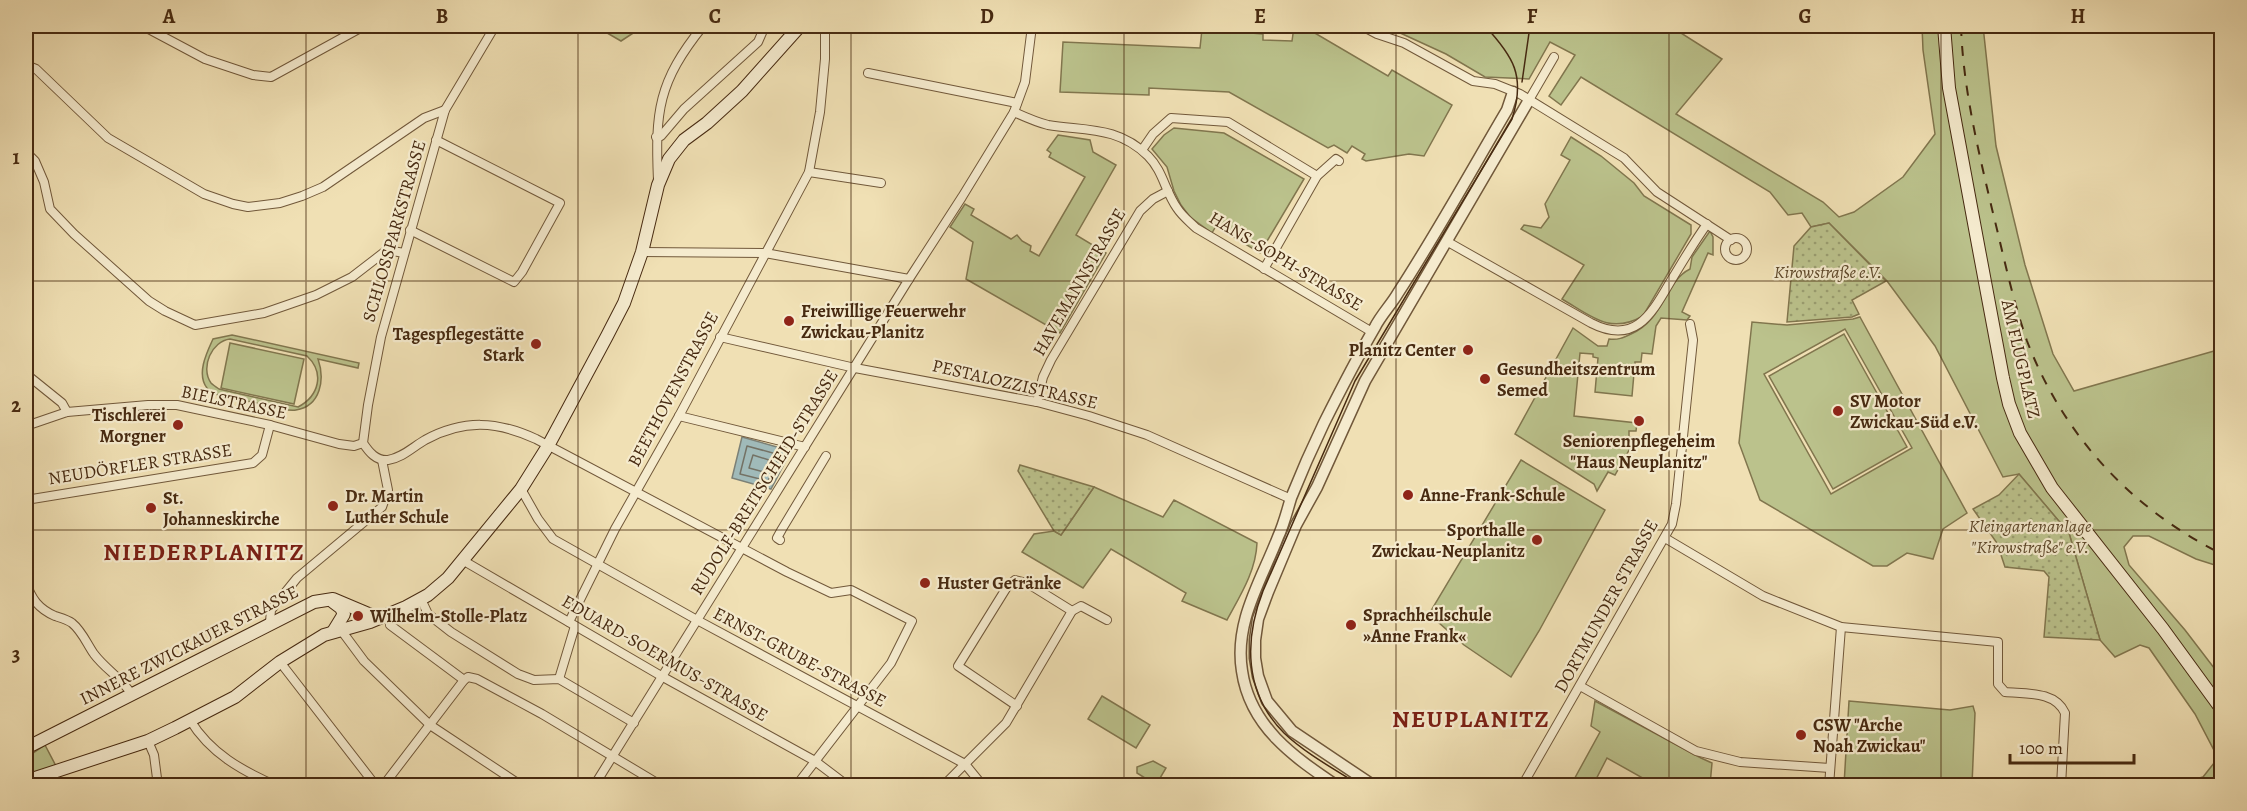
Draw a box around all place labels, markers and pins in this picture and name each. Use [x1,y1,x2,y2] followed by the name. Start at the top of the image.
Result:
[801,299,967,344] place label: Freiwillige Feuerwehr Zwickau-Planitz
[782,314,796,328] marker: Freiwillige Feuerwehr Zwickau-Planitz
[393,322,525,367] place label: Tagespflegestätte Stark
[529,337,543,351] marker: Tagespflegestätte Stark
[1349,338,1457,362] place label: Planitz Center
[1461,343,1475,357] marker: Planitz Center
[1497,357,1655,402] place label: Gesundheitszentrum Semed
[1478,372,1492,386] marker: Gesundheitszentrum Semed
[1850,389,1978,434] place label: SV Motor Zwickau-Süd e.V.
[92,403,167,448] place label: Tischlerei Morgner
[1831,404,1845,418] marker: SV Motor Zwickau-Süd e.V.
[1632,414,1646,428] marker: Seniorenpflegeheim "Haus Neuplanitz"
[171,418,185,432] marker: Tischlerei Morgner
[1563,429,1715,474] place label: Seniorenpflegeheim "Haus Neuplanitz"
[1419,483,1565,507] place label: Anne-Frank-Schule
[345,484,449,529] place label: Dr. Martin Luther Schule
[163,486,280,531] place label: St. Johanneskirche
[1401,488,1415,502] marker: Anne-Frank-Schule
[326,499,340,513] marker: Dr. Martin Luther Schule
[144,501,158,515] marker: St. Johanneskirche
[1372,518,1525,563] place label: Sporthalle Zwickau-Neuplanitz
[1530,533,1544,547] marker: Sporthalle Zwickau-Neuplanitz
[937,571,1061,595] place label: Huster Getränke
[918,576,932,590] marker: Huster Getränke
[1363,603,1491,648] place label: Sprachheilschule »Anne Frank«
[369,604,527,628] place label: Wilhelm-Stolle-Platz
[351,609,365,623] marker: Wilhelm-Stolle-Platz
[1344,618,1358,632] marker: Sprachheilschule »Anne Frank«
[1813,713,1926,758] place label: CSW "Arche Noah Zwickau"
[1794,728,1808,742] marker: CSW "Arche Noah Zwickau"

